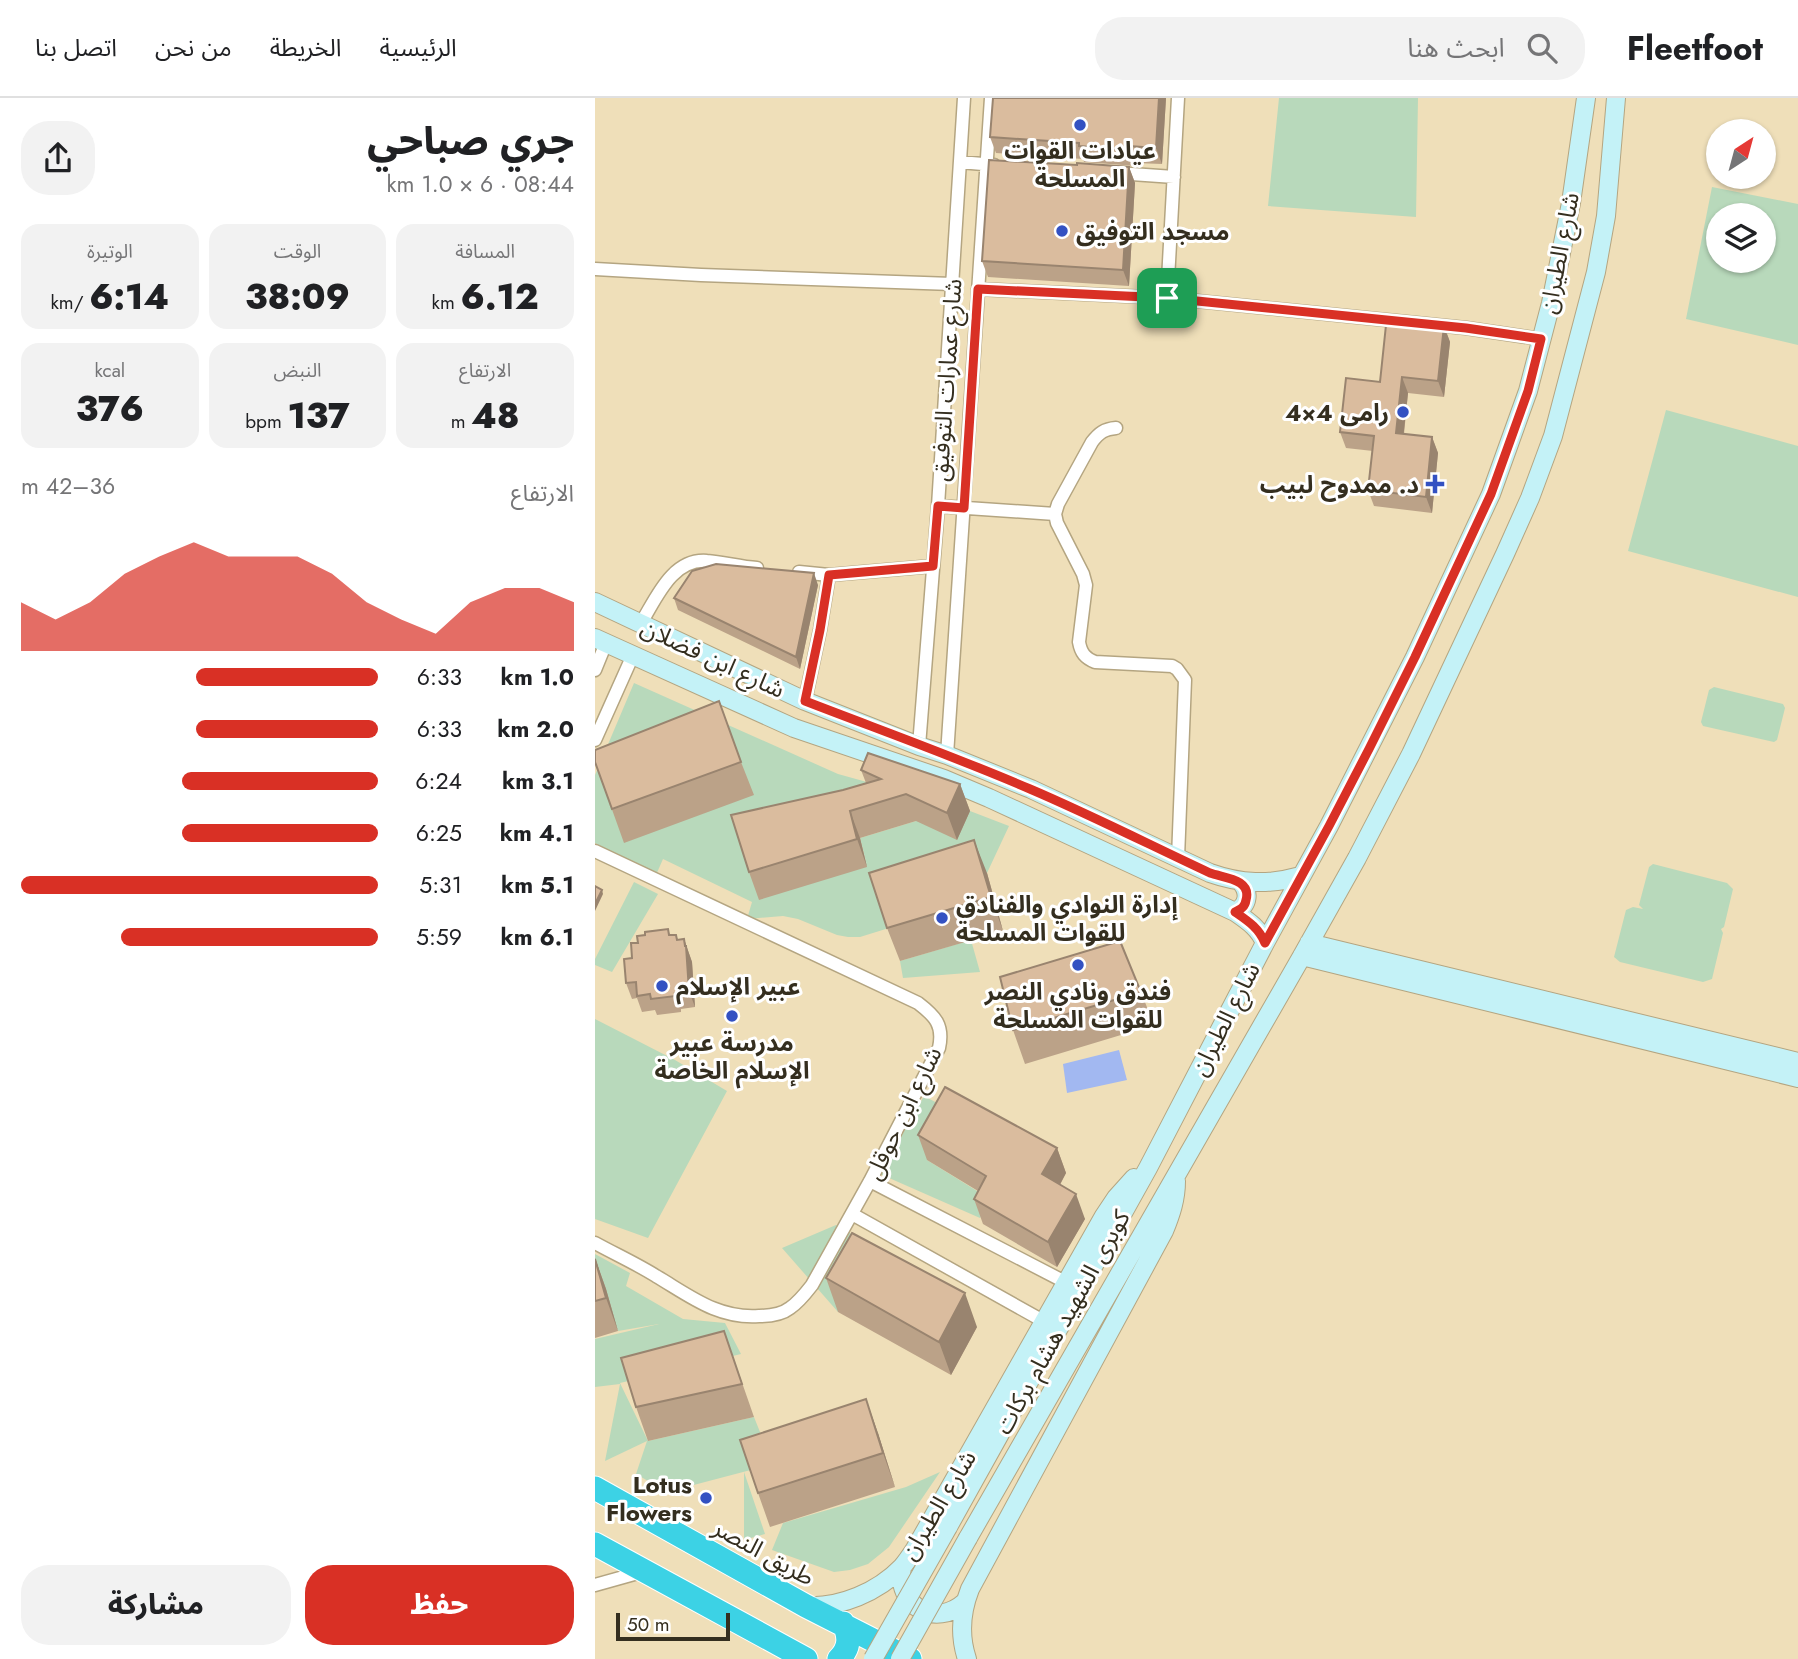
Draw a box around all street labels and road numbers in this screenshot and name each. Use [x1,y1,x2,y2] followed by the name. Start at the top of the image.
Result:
[1530,189,1588,317] street label: شارع الطيران
[921,277,971,483] street label: شارع عمارات التوفيق
[635,609,791,707] street label: شارع ابن فضلان
[1181,956,1269,1082] street label: شارع الطيران
[856,1040,950,1186] street label: شارع ابن حوقل
[986,1202,1140,1441] street label: كوبرى الشهيد هشام بركات
[891,1443,985,1567] street label: شارع الطيران
[706,1509,821,1594] street label: طريق النصر

